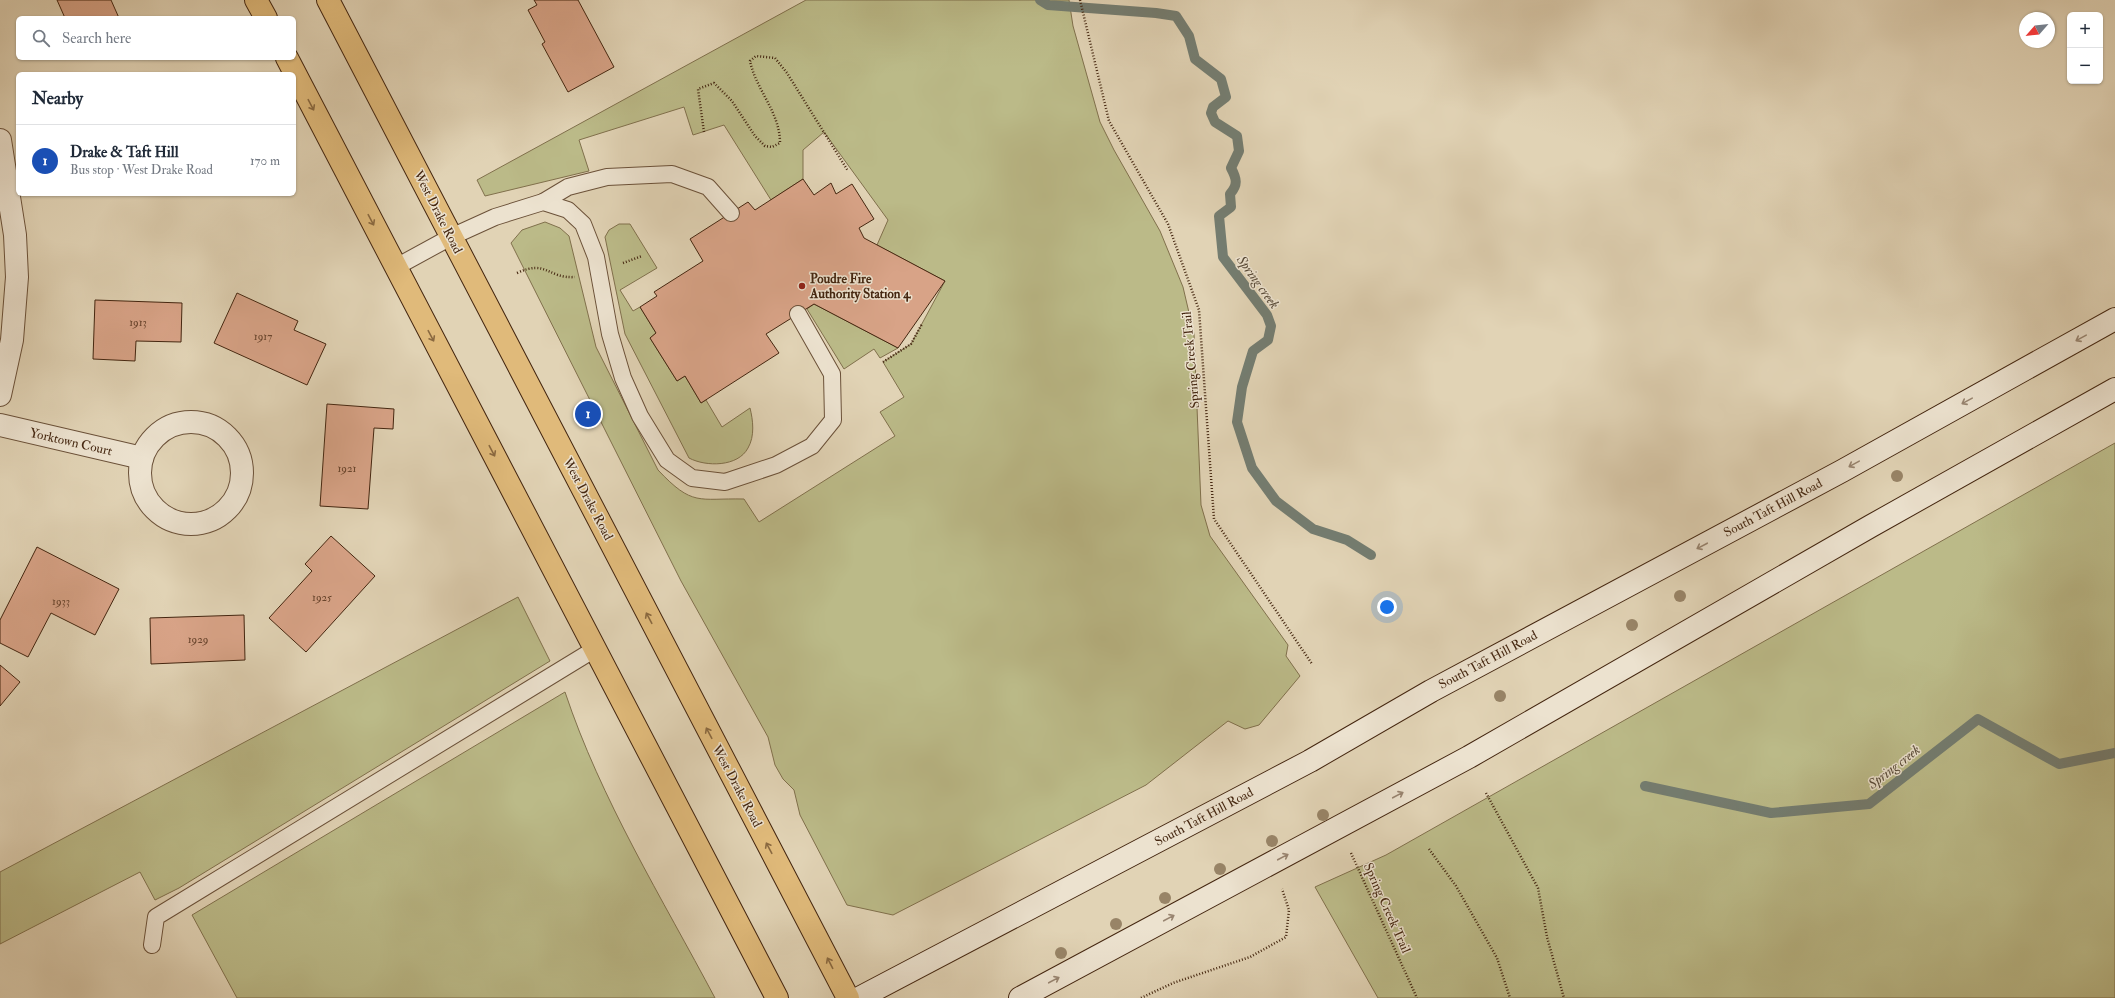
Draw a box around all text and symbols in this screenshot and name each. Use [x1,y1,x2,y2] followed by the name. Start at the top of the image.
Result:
[2019,12,2055,48] north arrow
[2067,12,2103,84] map controls
[2067,12,2103,48] button: +
[16,16,296,60] search box
[30,27,52,49] icon: search
[62,29,131,48] text: Search here
[2067,48,2103,84] button: −
[32,88,83,109] text: Nearby
[308,99,315,111] one-way arrow
[70,143,179,162] text: Drake & Taft Hill
[43,153,47,169] text: 1
[250,153,280,169] text: 170 m
[70,162,213,178] text: Bus stop · West Drake Road
[410,167,466,257] street label: West Drake Road
[368,214,376,226] one-way arrow
[1232,251,1283,312] water label: Spring creek
[809,271,911,303] place label: Poudre Fire Authority Station 4
[797,281,807,291] marker: Poudre Fire Authority Station 4
[1179,310,1204,409] street label: Spring Creek Trail
[129,316,147,329] house number: 1913
[428,329,436,341] one-way arrow
[254,330,272,343] house number: 1917
[2075,335,2087,343] one-way arrow
[1961,398,1973,406] one-way arrow
[575,399,601,429] pin: 1
[28,425,114,459] street label: Yorktown Court
[488,445,496,457] one-way arrow
[559,454,617,543] street label: West Drake Road
[1848,461,1860,469] one-way arrow
[337,462,357,475] house number: 1921
[1721,475,1826,541] street label: South Taft Hill Road
[1696,542,1708,550] one-way arrow
[312,591,332,604] house number: 1925
[52,595,70,608] house number: 1933
[1377,597,1397,617] your location
[645,612,653,624] one-way arrow
[1436,627,1541,693] street label: South Taft Hill Road
[188,633,208,646] house number: 1929
[705,727,713,739] one-way arrow
[708,741,766,830] street label: West Drake Road
[1864,741,1924,793] water label: Spring creek
[1152,784,1257,850] street label: South Taft Hill Road
[1391,791,1403,798] one-way arrow
[765,842,773,854] one-way arrow
[1277,852,1289,860] one-way arrow
[1359,860,1414,957] street label: Spring Creek Trail
[1162,914,1174,921] one-way arrow
[825,958,833,970] one-way arrow
[1048,975,1060,983] one-way arrow

